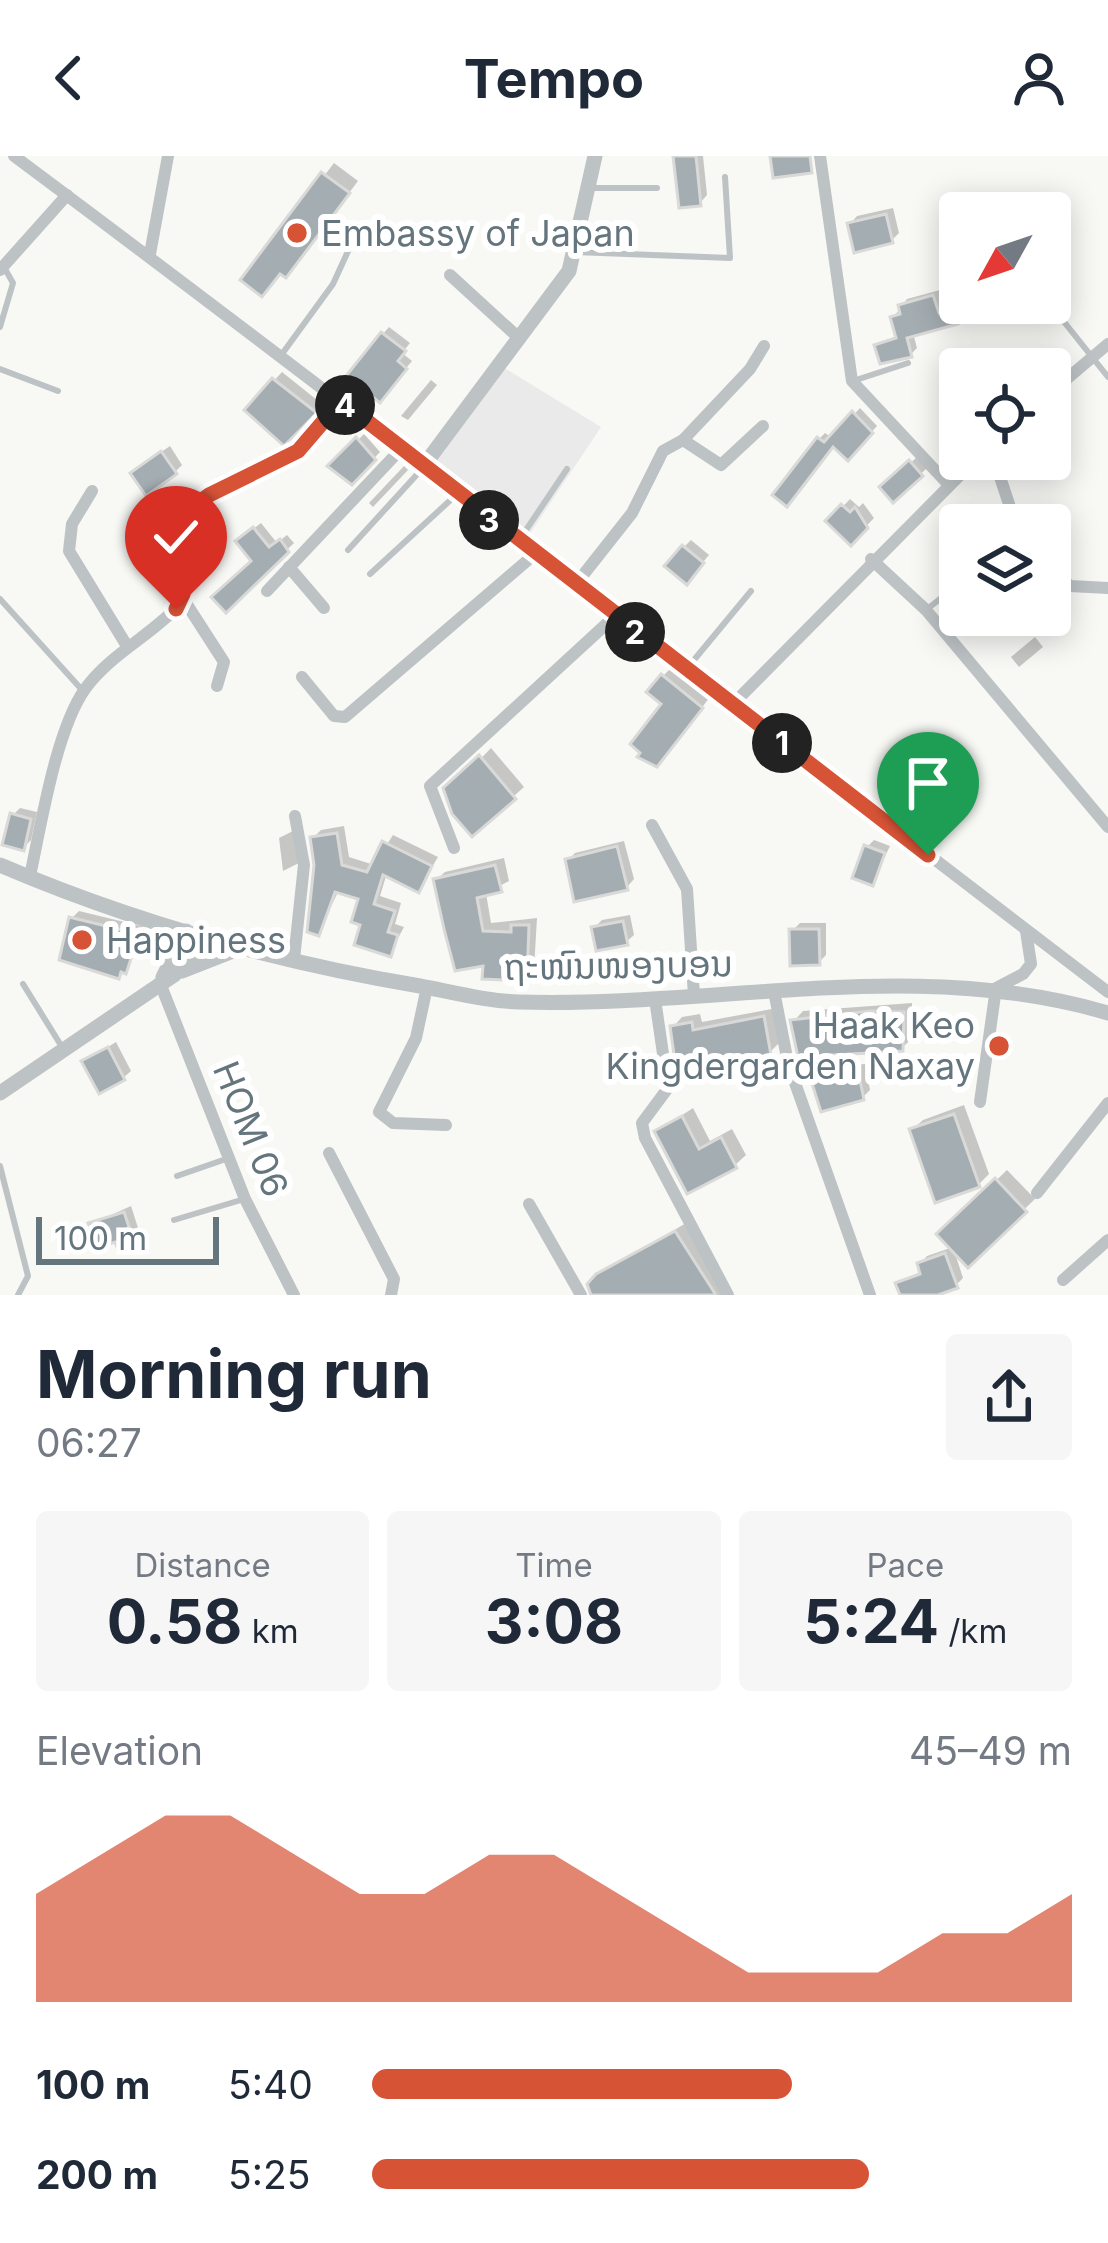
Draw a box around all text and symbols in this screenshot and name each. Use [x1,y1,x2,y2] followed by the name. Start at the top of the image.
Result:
[36,45,102,111] icon: back
[1006,45,1072,111] icon: person
[464,46,644,111] text: Tempo
[939,192,1071,324] north arrow
[939,192,1071,636] map controls
[321,211,635,255] place label: Embassy of Japan
[284,220,310,246] marker: Embassy of Japan
[939,348,1071,480] button: locate
[315,375,375,435] pin: 4
[334,385,356,425] text: 4
[125,486,227,609] pin
[459,490,519,550] pin: 3
[478,500,500,540] text: 3
[143,504,209,570] icon: check
[939,504,1071,636] button: layers
[605,602,665,662] pin: 2
[625,612,645,652] text: 2
[752,713,812,773] pin: 1
[775,723,789,763] text: 1
[877,732,979,855] pin
[895,750,961,816] icon: arrive
[106,918,286,962] place label: Happiness
[69,927,95,953] marker: Happiness
[503,941,733,989] street label: ຖະໜົນໜອງບອນ
[606,1003,975,1088] place label: Haak Keo Kingdergarden Naxay
[986,1033,1012,1059] marker: Haak Keo Kingdergarden Naxay
[204,1055,298,1203] street label: HOM 06
[36,1211,219,1264] scale bar
[54,1218,147,1258] text: 100 m
[36,1334,432,1414] text: Morning run
[946,1334,1072,1460] button: share
[36,1419,142,1466] text: 06:27
[135,1545,271,1585] text: Distance
[515,1545,593,1585] text: Time
[866,1545,944,1585] text: Pace
[107,1585,242,1657] text: 0.58
[485,1585,623,1657] text: 3:08
[803,1585,939,1657] text: 5:24
[242,1611,299,1651] text: km
[939,1611,1007,1651] text: /km
[36,1727,203,1774] text: Elevation
[909,1727,1072,1774] text: 45–49 m
[36,2061,150,2108] text: 100 m
[228,2061,313,2108] text: 5:40
[36,2151,158,2198] text: 200 m
[228,2151,310,2198] text: 5:25

